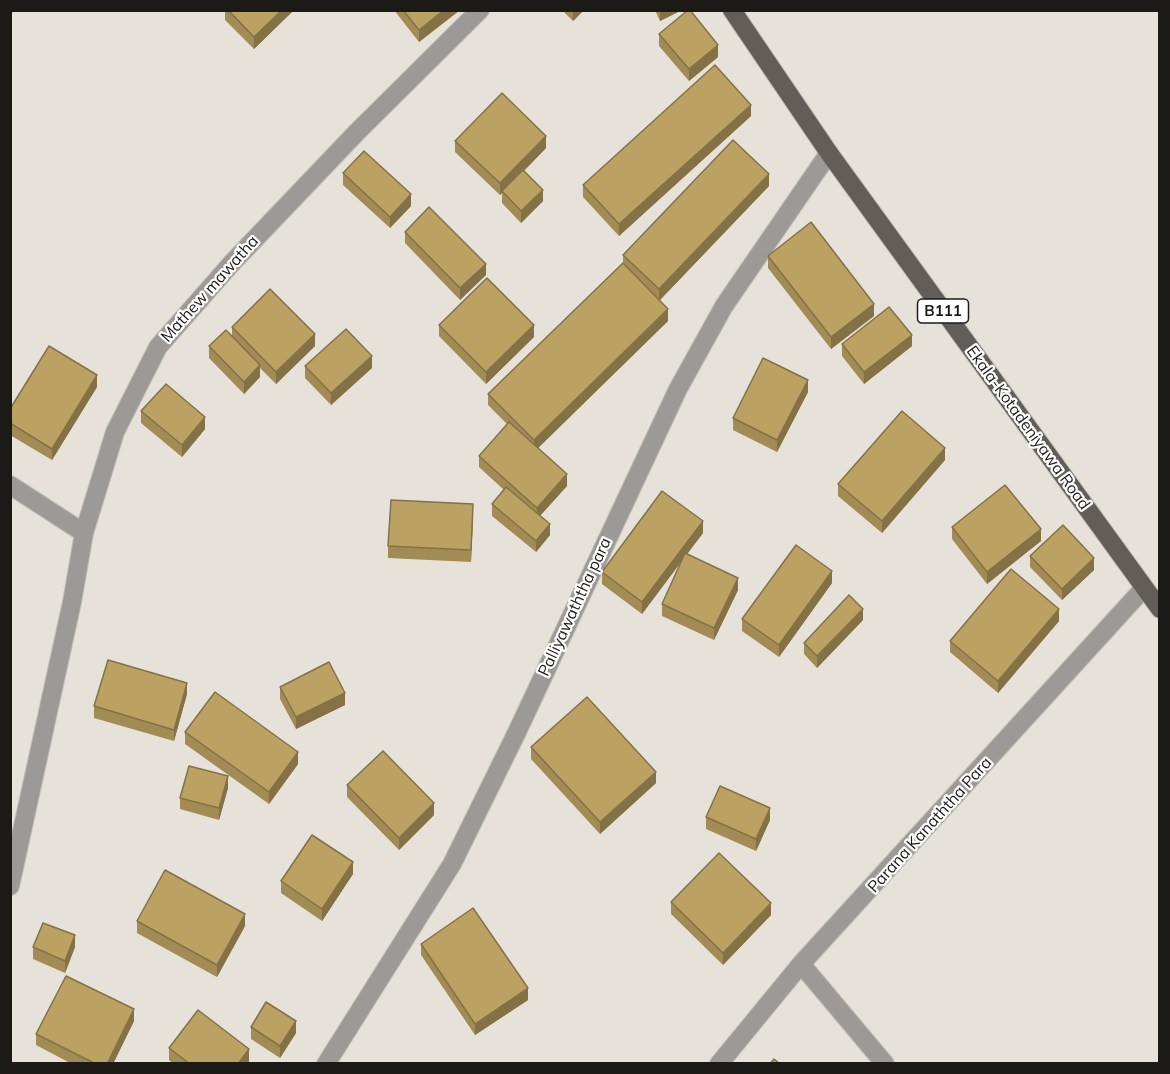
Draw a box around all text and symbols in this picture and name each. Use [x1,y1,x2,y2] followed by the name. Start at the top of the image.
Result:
[157,232,263,346] street label: Mathew mawatha
[918,299,968,323] road number: B111
[962,342,1094,514] street label: Ekala-Kotadeniyawa Road
[534,535,616,679] street label: Palliyawaththa para
[864,753,996,897] street label: Parana Kanaththa Para

